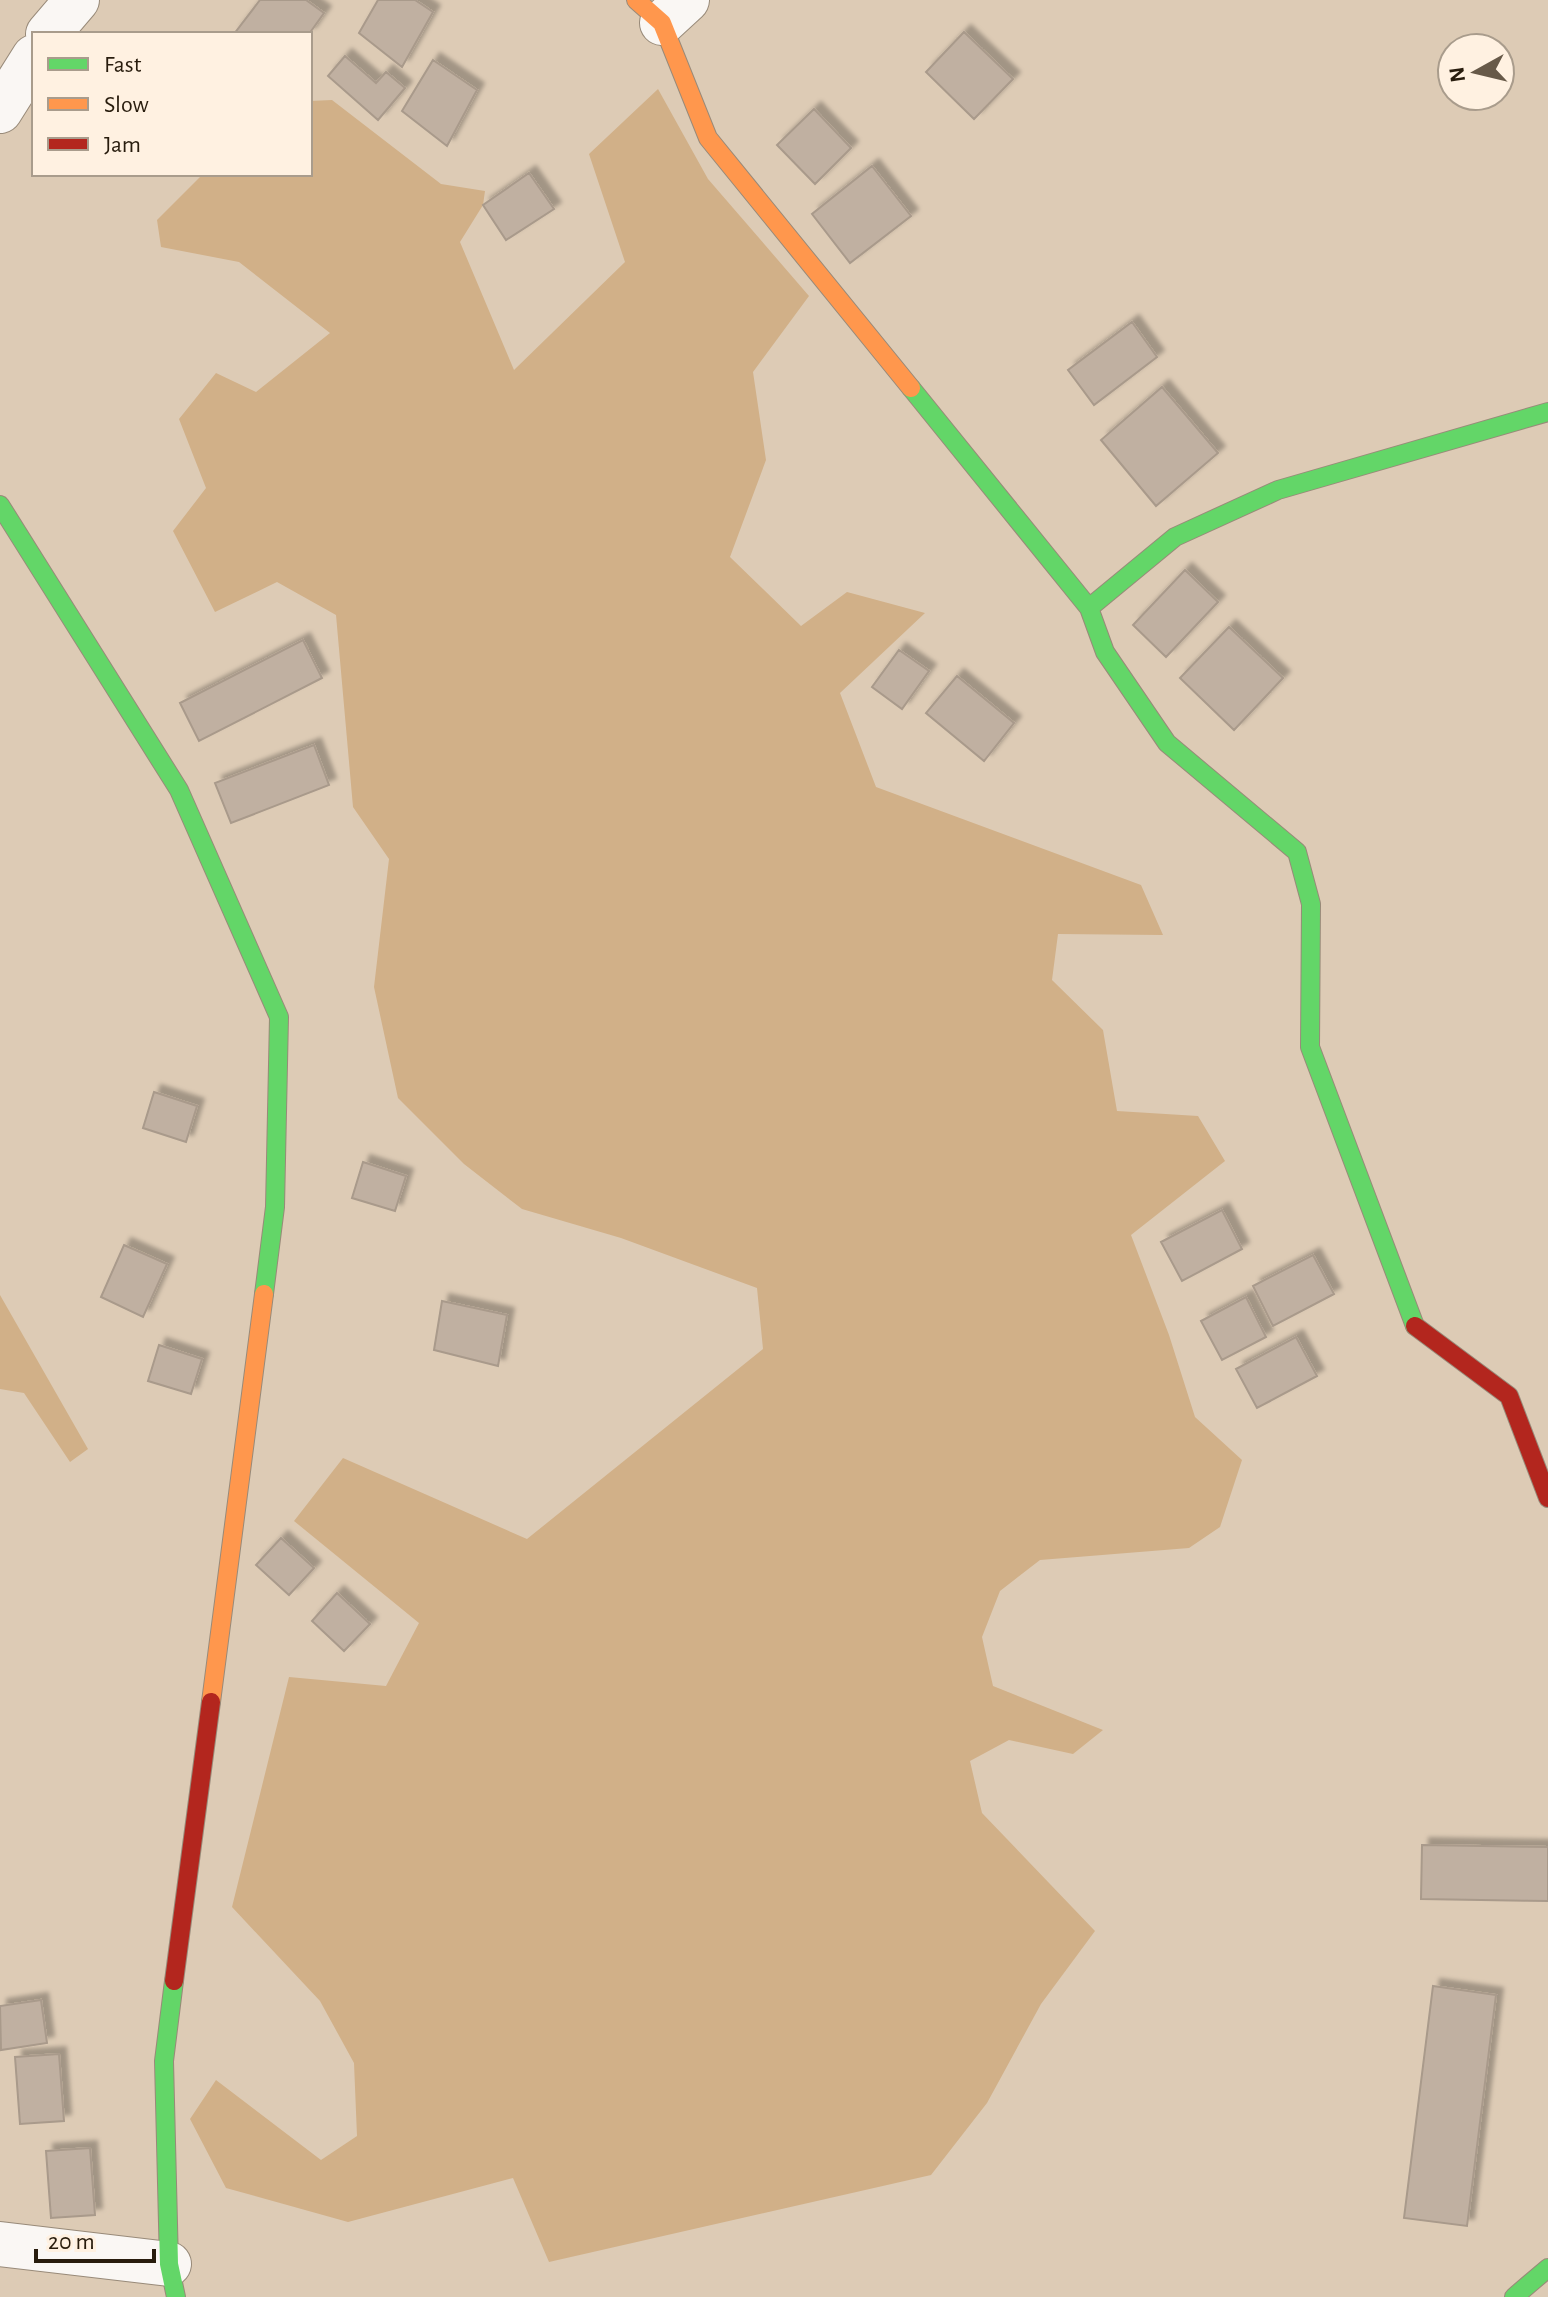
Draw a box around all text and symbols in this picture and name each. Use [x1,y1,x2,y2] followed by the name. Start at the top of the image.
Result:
[32,32,312,176] legend
[1436,32,1516,112] north arrow
[104,53,142,77] text: Fast
[1445,66,1469,84] text: N
[104,93,149,117] text: Slow
[104,133,141,157] text: Jam
[36,2213,154,2263] scale bar
[48,2230,95,2254] text: 20 m

